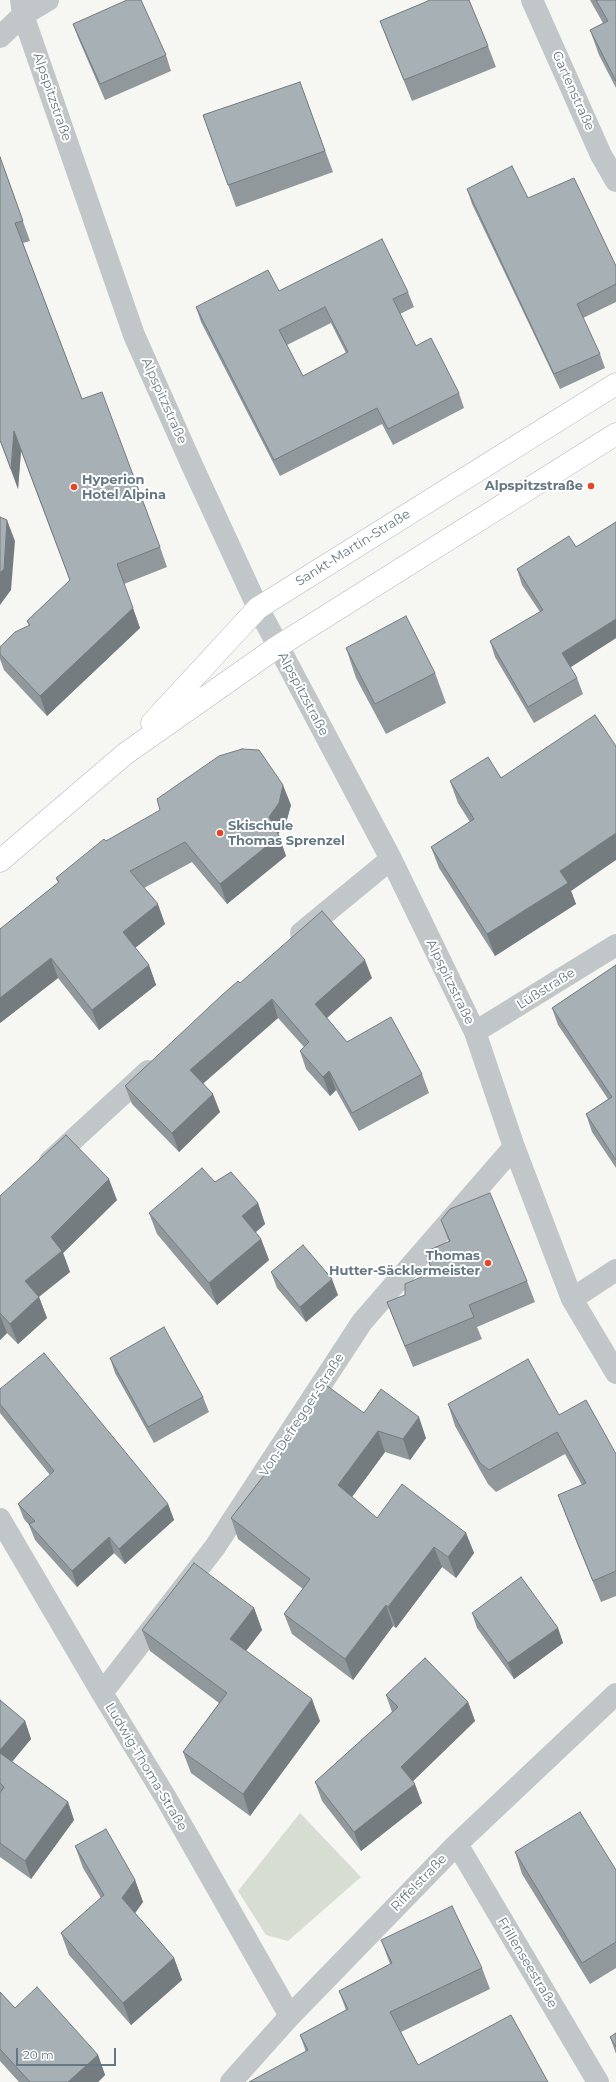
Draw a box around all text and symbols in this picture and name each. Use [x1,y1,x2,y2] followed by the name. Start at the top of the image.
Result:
[549,49,597,133] street label: Gartenstraße
[30,51,74,143] street label: Alpspitzstraße
[138,356,190,446] street label: Alpspitzstraße
[82,472,166,503] place label: Hyperion Hotel Alpina
[485,478,583,494] place label: Alpspitzstraße
[586,481,596,491] marker: Alpspitzstraße
[69,482,79,492] marker: Hyperion Hotel Alpina
[293,506,413,590] street label: Sankt-Martin-Straße
[274,649,332,739] street label: Alpspitzstraße
[228,818,345,849] place label: Skischule Thomas Sprenzel
[215,828,225,838] marker: Skischule Thomas Sprenzel
[423,937,477,1027] street label: Alpspitzstraße
[514,965,578,1013] street label: Lüßstraße
[329,1248,480,1279] place label: Thomas Hutter-Säcklermeister
[483,1258,493,1268] marker: Thomas Hutter-Säcklermeister
[256,1350,348,1480] street label: Von-Defregger-Straße
[102,1700,190,1834] street label: Ludwig-Thoma-Straße
[388,1851,450,1915] street label: Riffelstraße
[494,1915,560,2011] street label: Frillenseestraße
[18,2040,118,2066] scale bar
[23,2047,54,2062] text: 20 m

